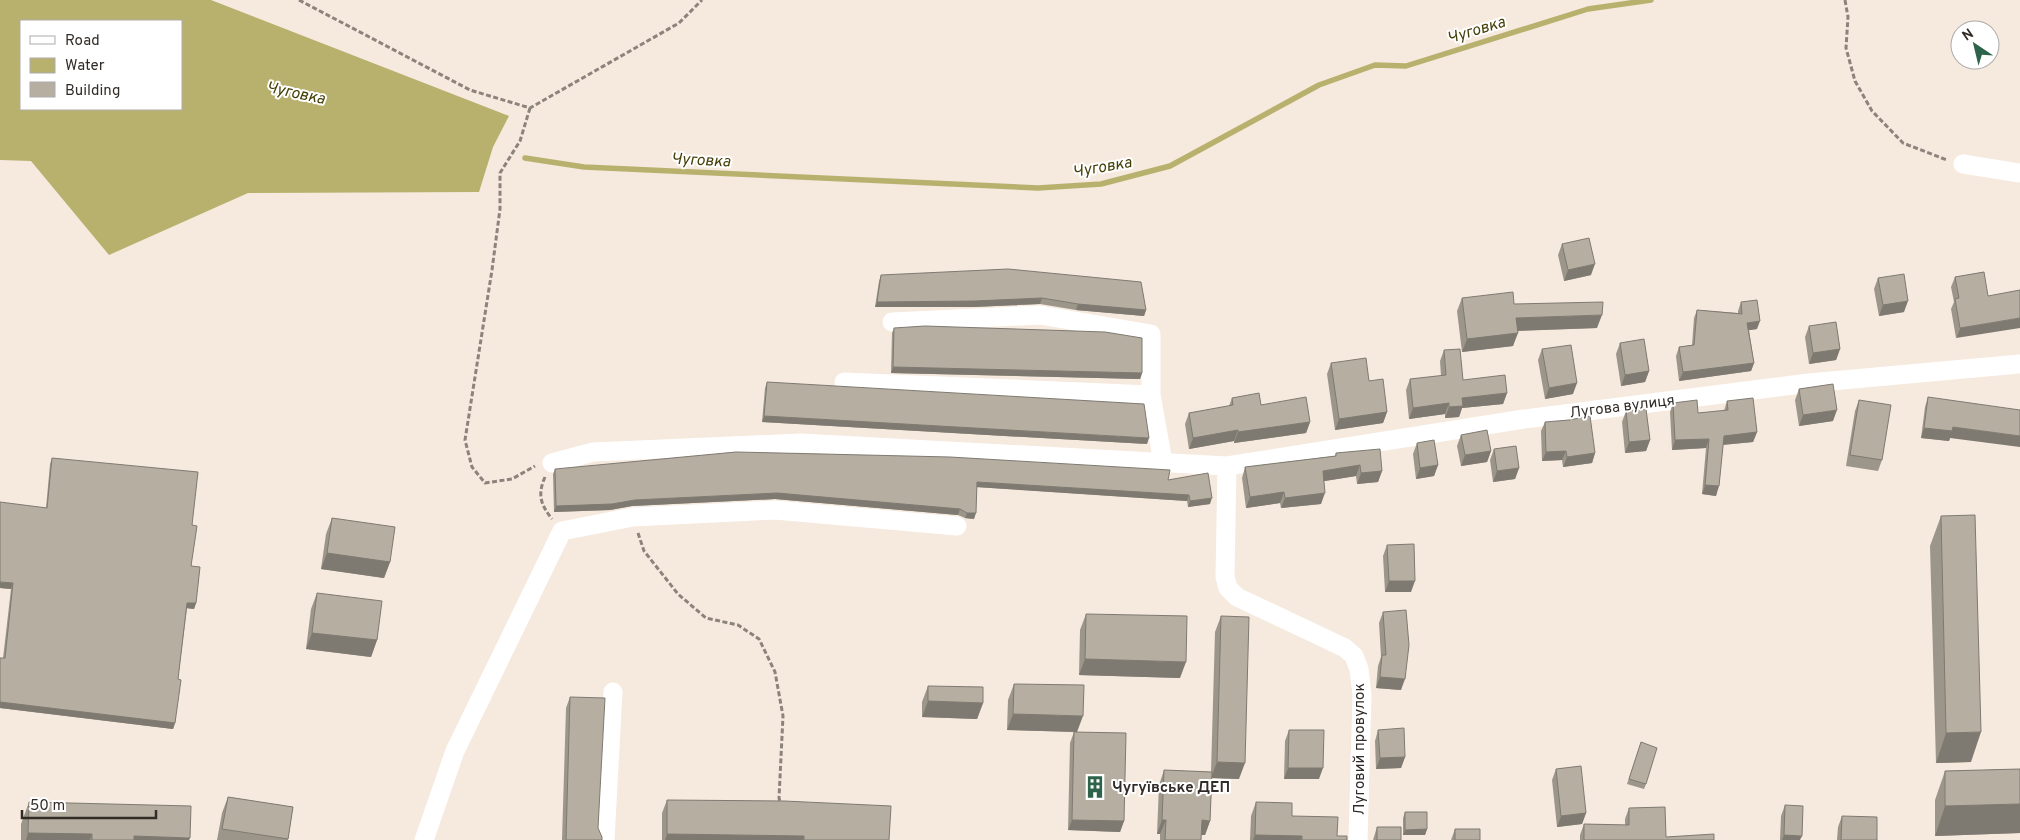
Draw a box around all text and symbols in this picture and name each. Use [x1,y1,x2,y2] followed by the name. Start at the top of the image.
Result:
[1445,12,1509,49] water label: Чуговка
[20,20,182,110] legend
[1950,20,2000,70] north arrow
[1959,26,1977,45] text: N
[65,32,100,51] text: Road
[65,57,105,76] text: Water
[264,78,327,110] water label: Чуговка
[65,82,120,101] text: Building
[671,149,732,173] water label: Чуговка
[1071,153,1134,183] water label: Чуговка
[1568,392,1676,423] street label: Лугова вулиця
[1351,683,1370,815] street label: Луговий провулок
[1082,774,1108,800] building icon: Чугуївське ДЕП
[1112,779,1230,798] place label: Чугуївське ДЕП
[22,788,156,820] scale bar
[30,797,65,816] text: 50 m

